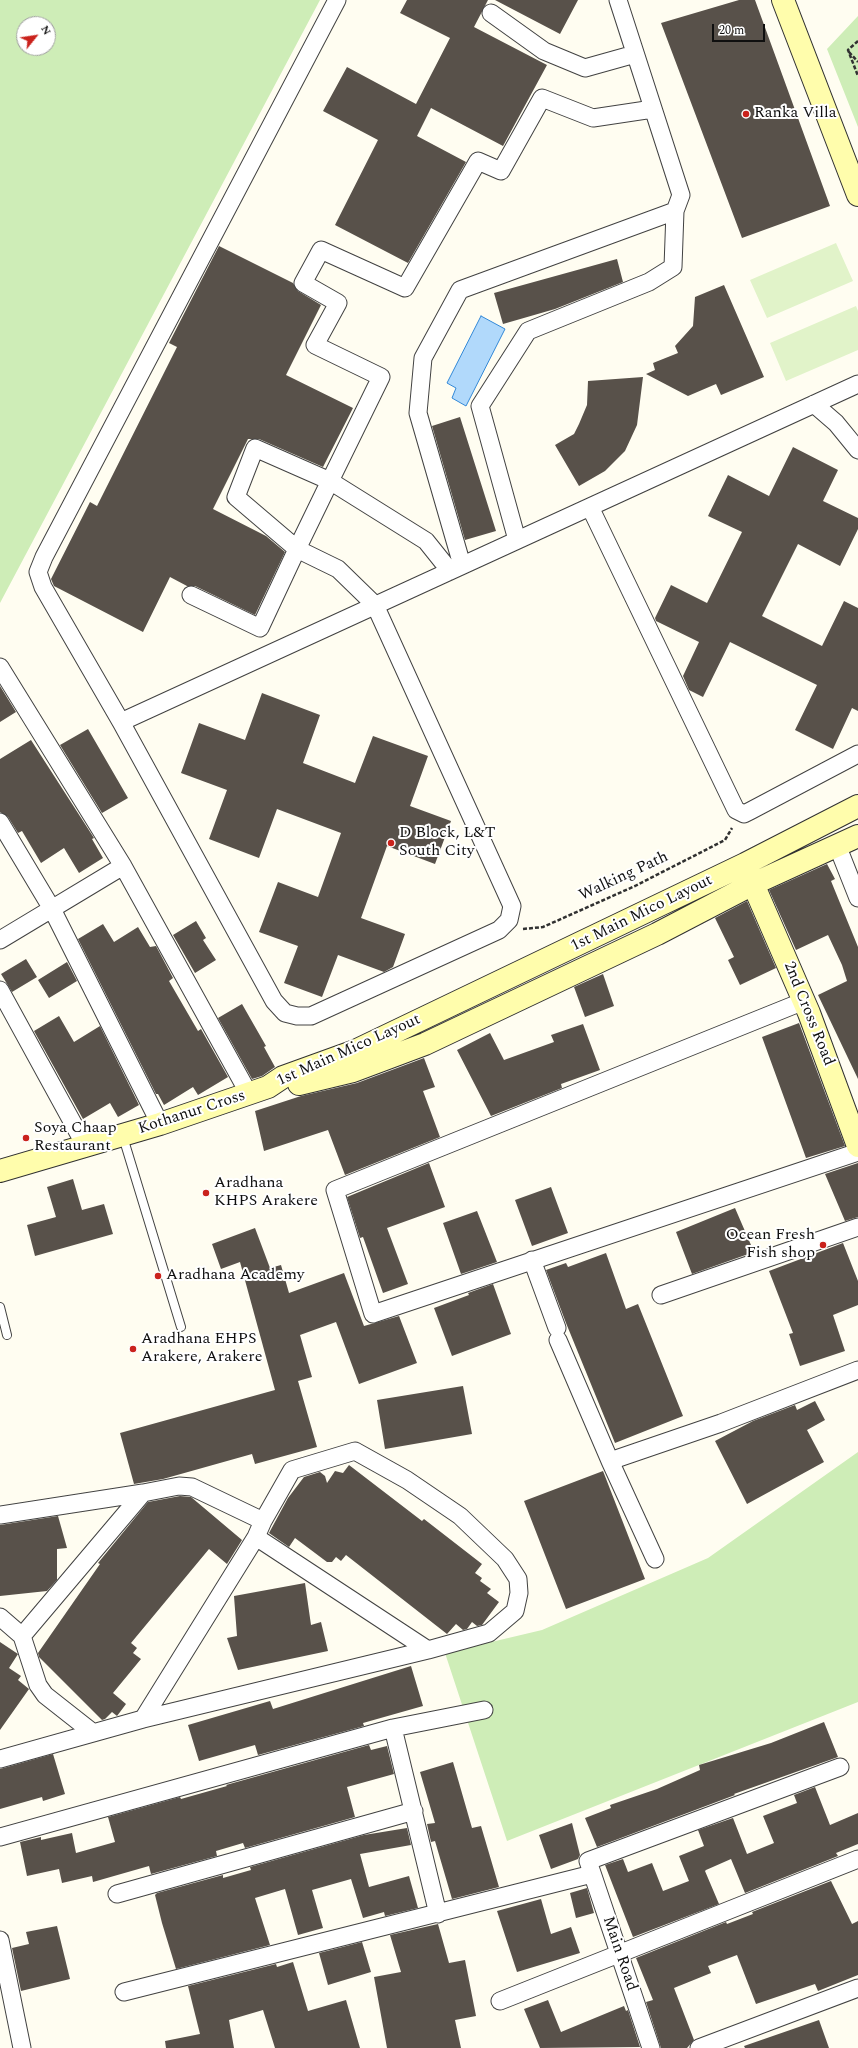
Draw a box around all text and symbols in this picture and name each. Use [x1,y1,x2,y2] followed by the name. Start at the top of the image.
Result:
[16,16,56,56] north arrow
[714,16,767,42] scale bar
[719,21,744,40] text: 20 m
[36,22,56,38] text: N
[754,104,836,124] place label: Ranka Villa
[741,109,751,119] marker: Ranka Villa
[399,824,495,862] place label: D Block, L&T South City
[386,838,396,848] marker: D Block, L&T South City
[576,848,672,906] street label: Walking Path
[568,871,716,957] street label: 1st Main Mico Layout
[778,959,838,1069] street label: 2nd Cross Road
[274,1011,424,1091] street label: 1st Main Mico Layout
[136,1087,248,1139] street label: Kothanur Cross
[34,1119,117,1157] place label: Soya Chaap Restaurant
[21,1133,31,1143] marker: Soya Chaap Restaurant
[214,1174,318,1212] place label: Aradhana KHPS Arakere
[201,1188,211,1198] marker: Aradhana KHPS Arakere
[726,1226,815,1264] place label: Ocean Fresh Fish shop
[818,1240,828,1250] marker: Ocean Fresh Fish shop
[166,1266,305,1286] place label: Aradhana Academy
[153,1271,163,1281] marker: Aradhana Academy
[141,1330,262,1368] place label: Aradhana EHPS Arakere, Arakere
[128,1344,138,1354] marker: Aradhana EHPS Arakere, Arakere
[597,1914,641,1994] street label: Main Road

